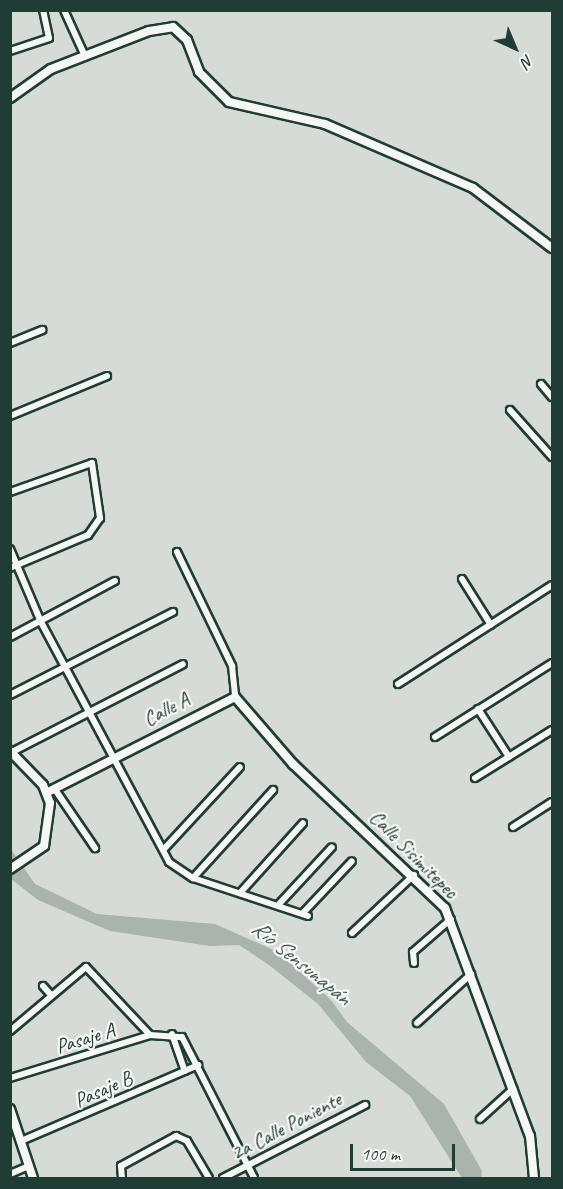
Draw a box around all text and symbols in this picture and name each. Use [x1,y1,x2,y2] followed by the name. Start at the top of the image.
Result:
[485,18,545,78] north arrow
[517,50,538,72] text: N
[139,686,193,732] street label: Calle A
[364,804,464,904] street label: Calle Sisimitepec
[247,915,355,1011] water label: Río Sensunapán
[52,1017,118,1059] street label: Pasaje A
[70,1065,136,1113] street label: Pasaje B
[226,1086,346,1166] street label: 2a Calle Poniente
[353,1132,458,1170] scale bar
[361,1143,400,1165] text: 100 m

